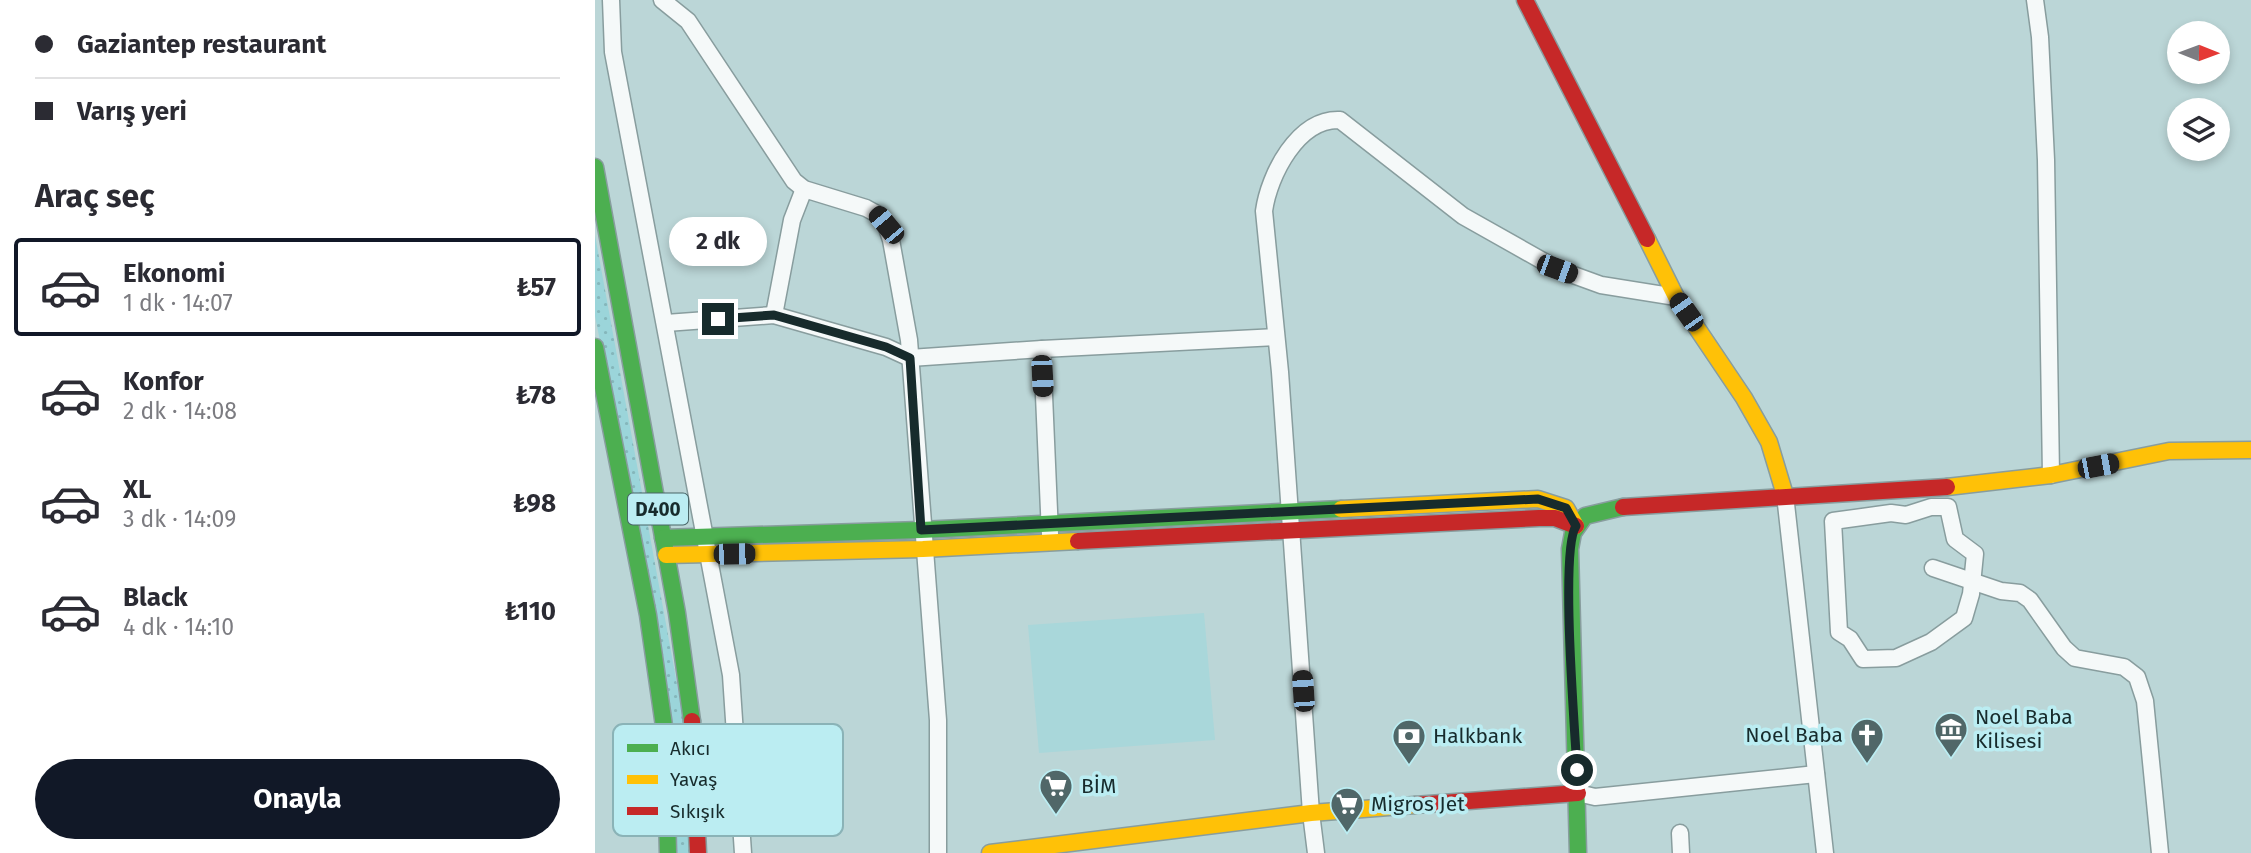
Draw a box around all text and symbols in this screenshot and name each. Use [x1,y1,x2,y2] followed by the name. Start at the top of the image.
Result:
[2167,21,2229,84] north arrow
[2167,21,2230,161] map controls
[77,29,326,60] text: Gaziantep restaurant
[77,96,187,127] text: Varış yeri
[2167,98,2230,161] button: layers
[35,177,155,215] text: Araç seç
[865,202,908,248] car
[669,218,767,266] callout: 2 dk
[696,227,740,255] text: 2 dk
[1534,252,1581,286] car
[39,256,102,319] icon: car
[123,258,225,289] text: Ekonomi
[516,272,556,303] text: ₺57
[123,289,233,317] text: 1 dk · 14:07
[1666,289,1707,335] car
[702,303,734,335] route end
[1031,354,1054,398] car
[39,364,102,427] icon: car
[123,366,204,397] text: Konfor
[515,380,556,411] text: ₺78
[123,397,237,425] text: 2 dk · 14:08
[2076,452,2121,480] car
[39,472,102,535] icon: car
[123,474,151,505] text: XL
[513,488,556,519] text: ₺98
[628,494,688,524] road number: D400
[123,505,236,533] text: 3 dk · 14:09
[713,543,756,565] car
[39,580,102,643] icon: car
[123,582,188,613] text: Black
[504,596,556,627] text: ₺110
[123,613,234,641] text: 4 dk · 14:10
[1292,669,1315,713] car
[1975,704,2073,754] place label: Noel Baba Kilisesi
[1932,710,1970,759] museum icon: Noel Baba Kilisesi
[1848,716,1886,765] church icon: Noel Baba
[1390,717,1428,766] bank icon: Halkbank
[1745,722,1843,748] place label: Noel Baba
[1433,723,1522,749] place label: Halkbank
[613,724,843,836] legend
[670,737,710,760] text: Akıcı
[1561,754,1593,786] route start
[35,759,560,839] button: Onayla
[1037,767,1075,816] supermarket icon: BİM
[670,768,717,791] text: Yavaş
[1081,773,1116,799] place label: BİM
[1328,785,1366,834] supermarket icon: Migros Jet
[1371,791,1465,817] place label: Migros Jet
[670,800,725,823] text: Sıkışık

